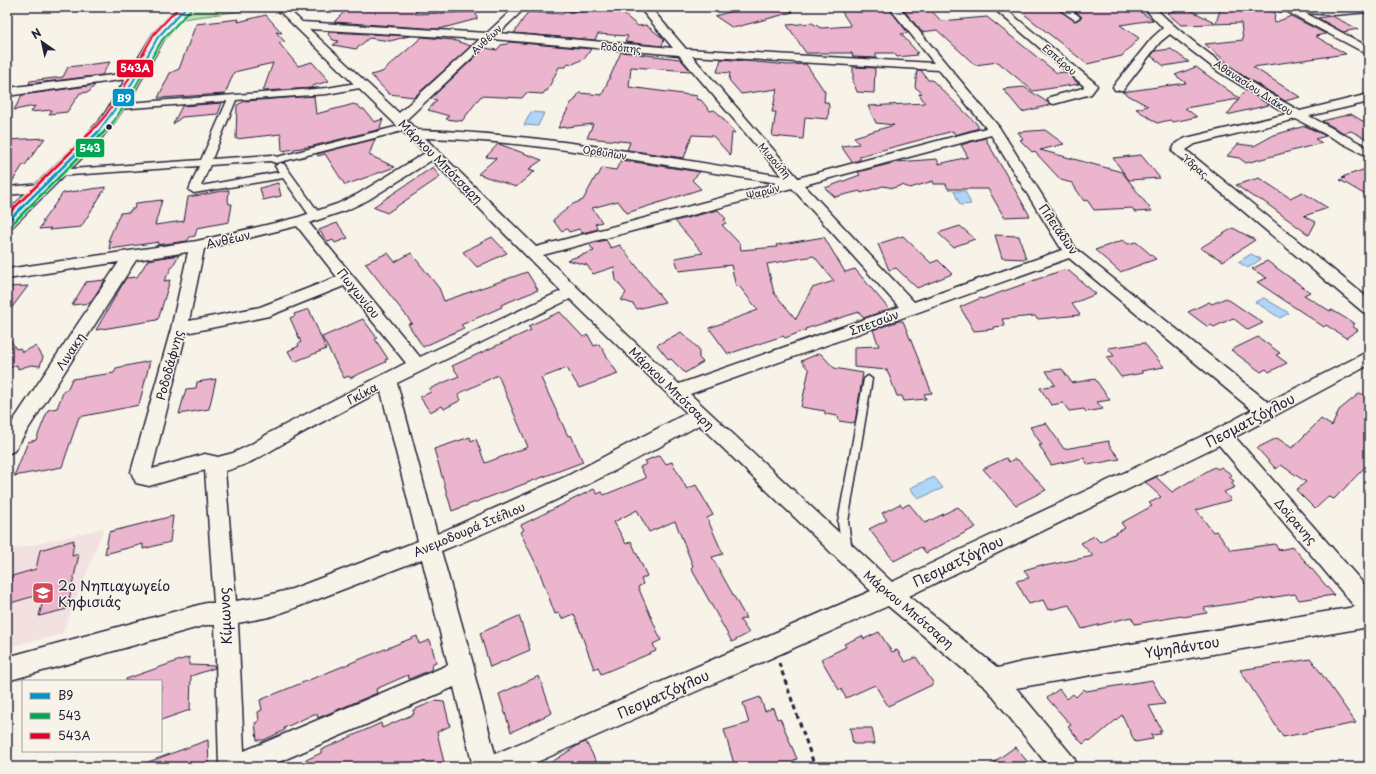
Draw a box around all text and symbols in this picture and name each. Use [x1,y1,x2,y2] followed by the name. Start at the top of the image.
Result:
[467,21,505,57] street label: Ανθέων
[22,22,62,62] north arrow
[28,24,45,43] text: N
[600,38,642,56] street label: Ροδόπης
[1039,40,1081,79] street label: Εσπέρου
[1211,56,1297,118] street label: Αθανασίου Διάκου
[116,59,154,78] line badge: 543A
[120,59,150,76] text: 543A
[112,88,135,107] line badge: Β9
[117,89,132,106] text: Β9
[395,115,487,207] street label: Μάρκου Μπότσαρη
[104,122,114,132] unlabelled marker
[75,138,105,158] line badge: 543
[79,139,101,156] text: 543
[755,139,795,181] street label: Μιαούλη
[582,141,628,163] street label: Ορβυλων
[1178,150,1212,182] street label: Ύδρας
[744,179,782,204] street label: Ψαρών
[1035,200,1083,258] street label: Πλειάδων
[204,225,252,253] street label: Ανθέων
[333,264,385,322] street label: Πωγωνίου
[847,305,901,339] street label: Σπετσών
[151,328,187,402] street label: Ροδοδάφνης
[51,329,89,373] street label: Λινακη
[625,342,719,434] street label: Μάρκου Μπότσαρη
[343,377,381,409] street label: Γκίκα
[1201,388,1299,452] street label: Πεσματζόγλου
[1271,494,1321,548] street label: Δοϊρανης
[410,497,528,561] street label: Ανεμοδουρά Στέλιου
[909,530,1007,592] street label: Πεσματζόγλου
[860,566,958,652] street label: Μάρκου Μπότσαρη
[58,575,170,612] place label: 2ο Νηπιαγωγείο Κηφισιάς
[30,580,56,606] school or university icon: 2ο Νηπιαγωγείο Κηφισιάς
[213,587,237,645] street label: Κίμωνος
[1143,631,1221,663] street label: Υψηλάντου
[614,664,712,724] street label: Πεσματζόγλου
[22,680,162,752] legend
[58,686,73,704] text: Β9
[58,706,81,724] text: 543
[58,726,90,744] text: 543A

